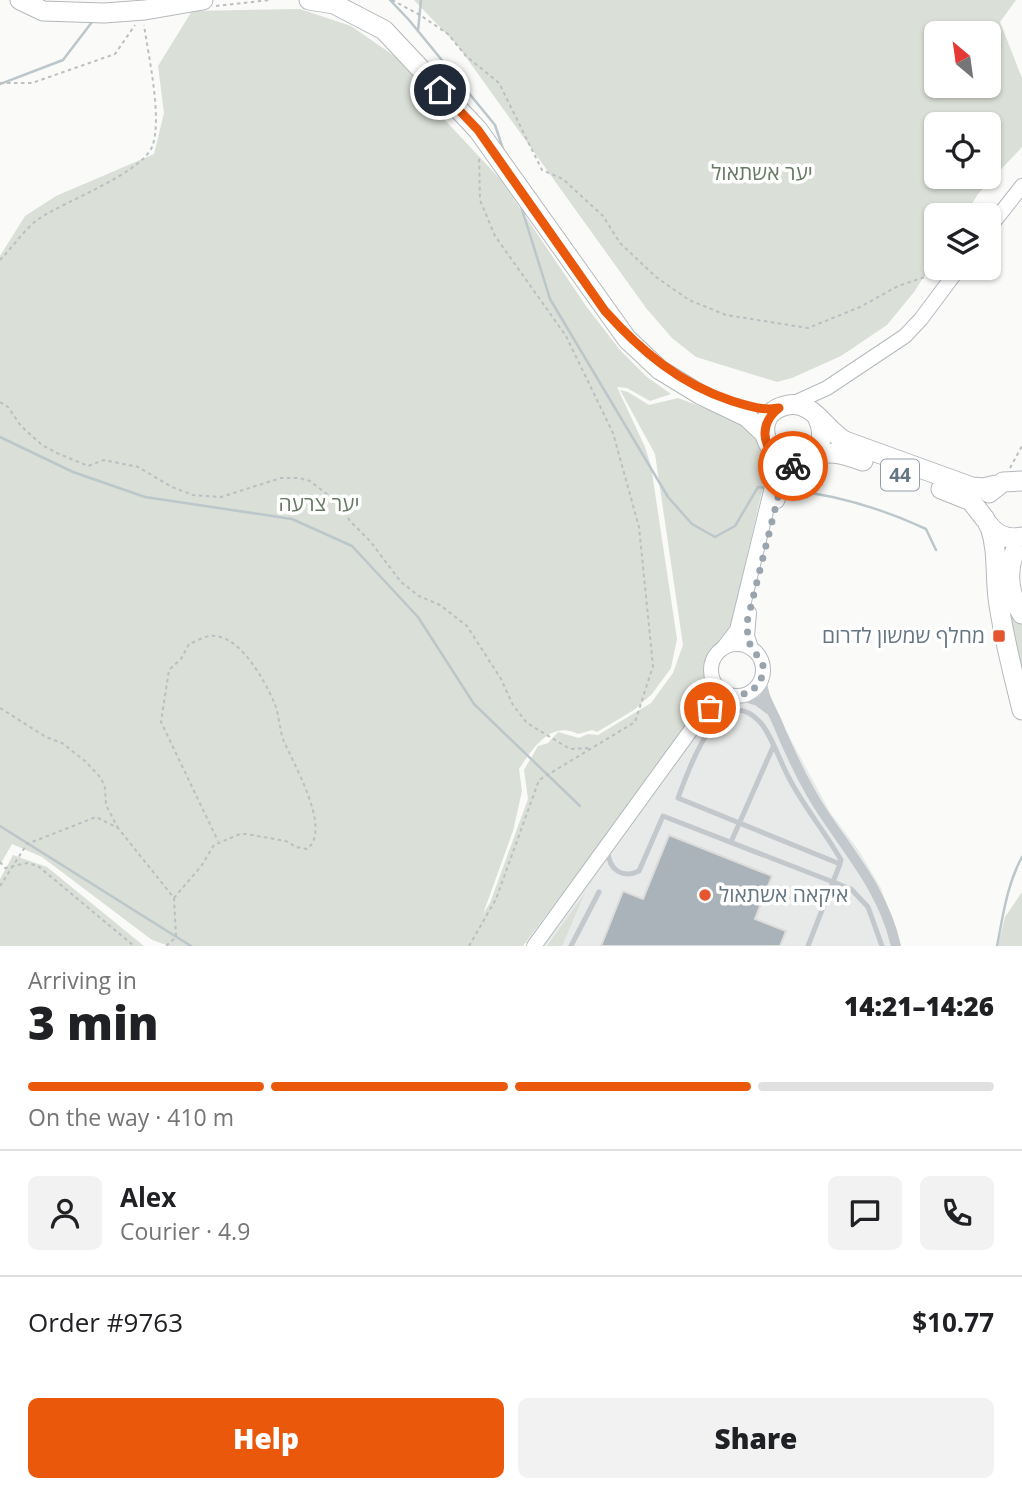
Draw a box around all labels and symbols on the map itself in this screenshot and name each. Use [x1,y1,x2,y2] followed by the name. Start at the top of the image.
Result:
[924,21,1001,98] north arrow
[410,60,470,120] pin
[711,158,813,186] park label: יער אשתאול
[758,431,828,501] courier
[881,460,919,490] road number: 44
[278,489,360,517] park label: יער צרעה
[822,621,985,649] place label: מחלף שמשון לדרום
[991,628,1007,644] marker: מחלף שמשון לדרום
[680,678,740,738] pin
[719,880,848,908] place label: איקאה אשתאול
[697,887,713,903] marker: איקאה אשתאול

